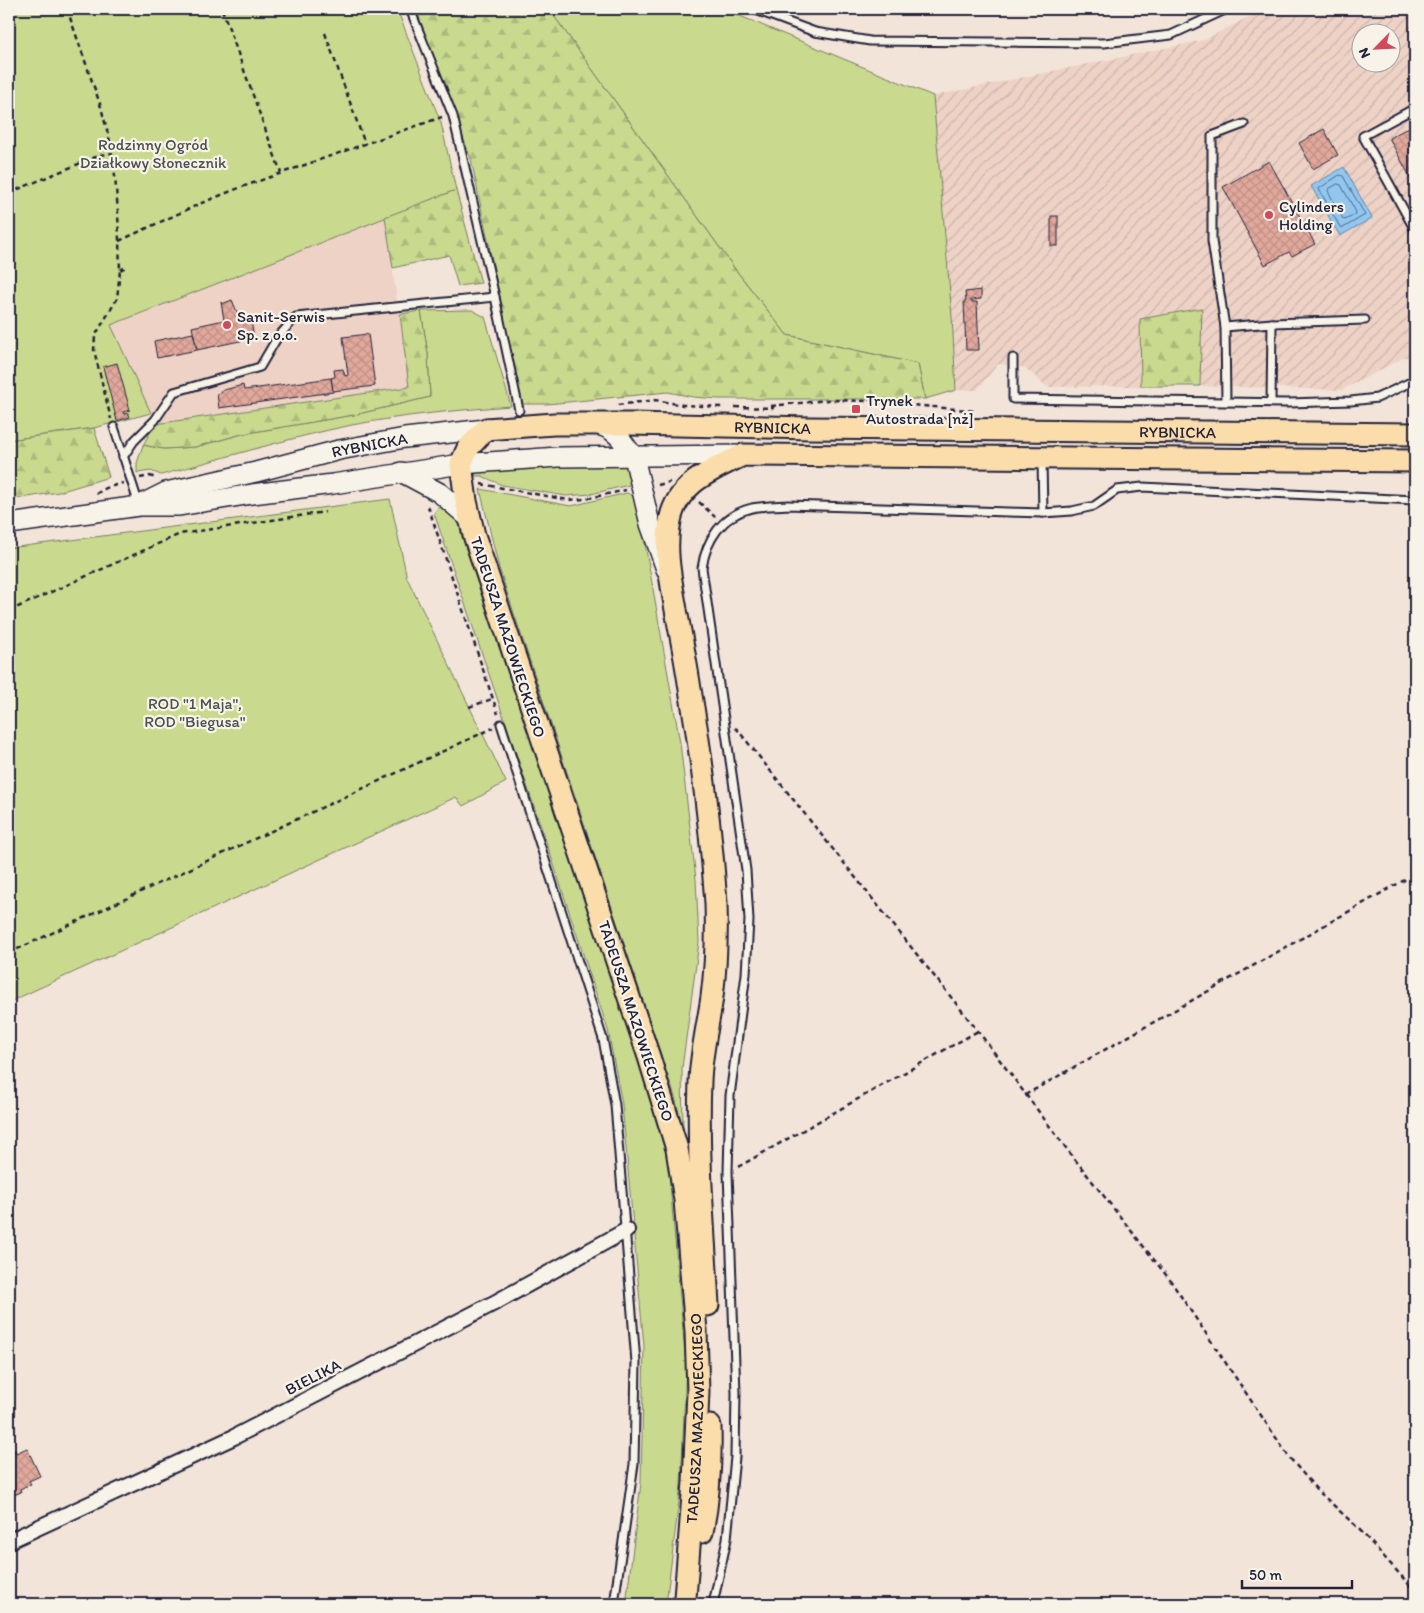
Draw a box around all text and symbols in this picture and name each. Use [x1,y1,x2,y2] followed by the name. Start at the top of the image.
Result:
[1352,22,1402,72] north arrow
[1355,45,1374,61] text: N
[80,135,227,172] park label: Rodzinny Ogród Działkowy Słonecznik
[1279,197,1344,234] place label: Cylinders Holding
[1263,209,1275,221] marker: Cylinders Holding
[237,307,325,344] place label: Sanit-Serwis Sp. z o.o.
[221,319,233,331] marker: Sanit-Serwis Sp. z o.o.
[866,391,974,428] place label: Trynek Autostrada [nż]
[850,403,862,415] marker: Trynek Autostrada [nż]
[734,417,811,438] street label: RYBNICKA
[1139,422,1216,442] street label: RYBNICKA
[329,428,409,461] street label: RYBNICKA
[466,534,550,740] street label: TADEUSZA MAZOWIECKIEGO
[144,694,246,731] park label: ROD "1 Maja", ROD "Biegusa"
[594,918,678,1124] street label: TADEUSZA MAZOWIECKIEGO
[681,1312,708,1524] street label: TADEUSZA MAZOWIECKIEGO
[282,1355,344,1399] street label: BIELIKA
[1242,1558,1352,1590] scale bar
[1249,1566,1282,1584] text: 50 m

